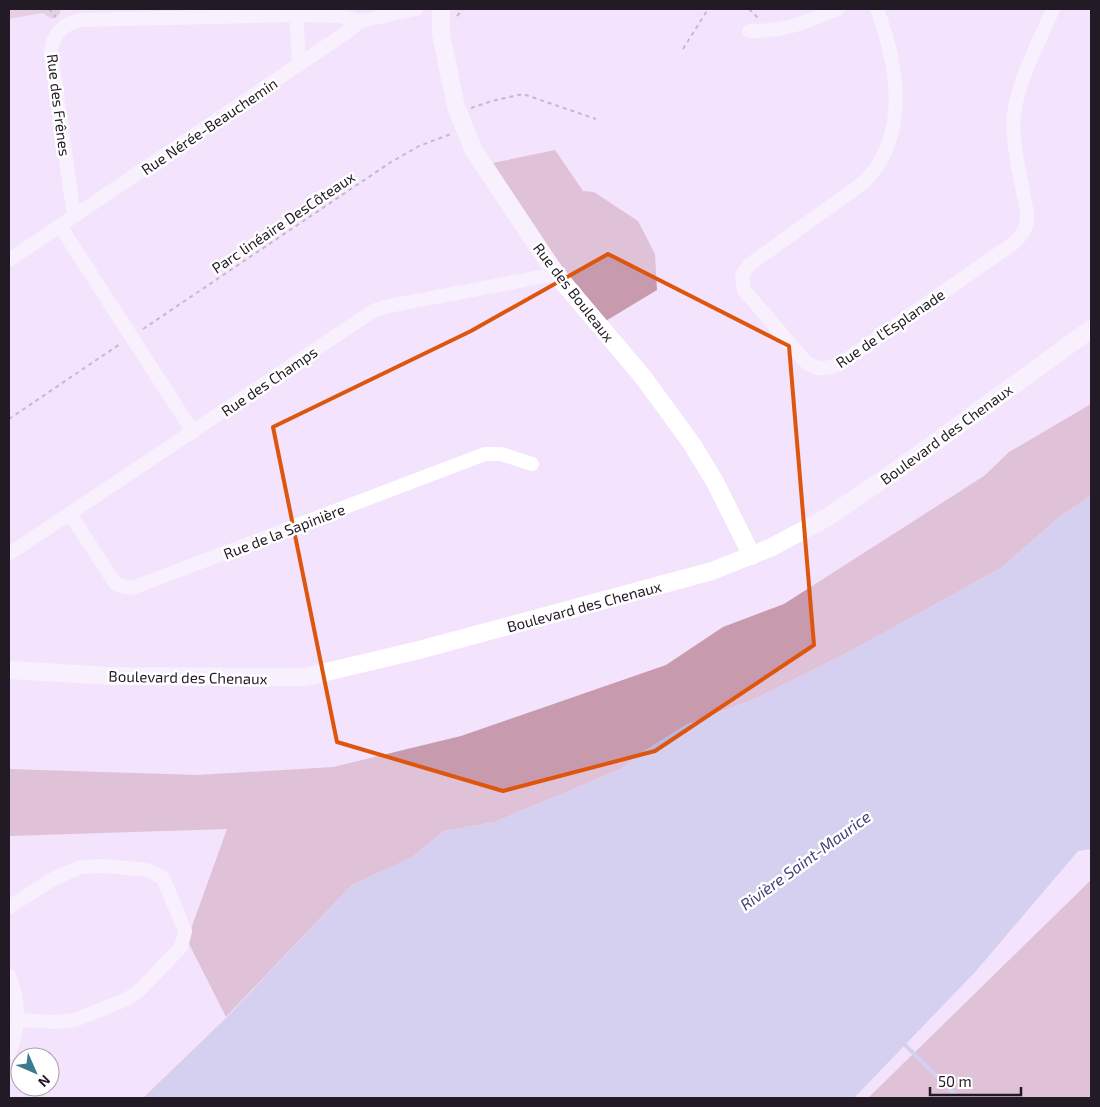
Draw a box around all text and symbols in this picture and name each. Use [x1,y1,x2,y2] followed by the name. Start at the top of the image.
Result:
[44,53,74,157] street label: Rue des Frênes
[138,74,280,178] street label: Rue Nérée-Beauchemin
[208,167,358,277] street label: Parc linéaire DesCôteaux
[530,239,618,345] street label: Rue des Bouleaux
[832,285,948,371] street label: Rue de l'Esplanade
[218,342,320,420] street label: Rue des Champs
[876,380,1016,488] street label: Boulevard des Chenaux
[221,500,347,562] street label: Rue de la Sapinière
[505,577,663,635] street label: Boulevard des Chenaux
[108,667,268,687] street label: Boulevard des Chenaux
[736,806,874,914] water label: Rivière Saint-Maurice
[10,1047,60,1097] north arrow
[930,1064,1021,1096] scale bar
[35,1072,54,1091] text: N
[938,1072,972,1090] text: 50 m

